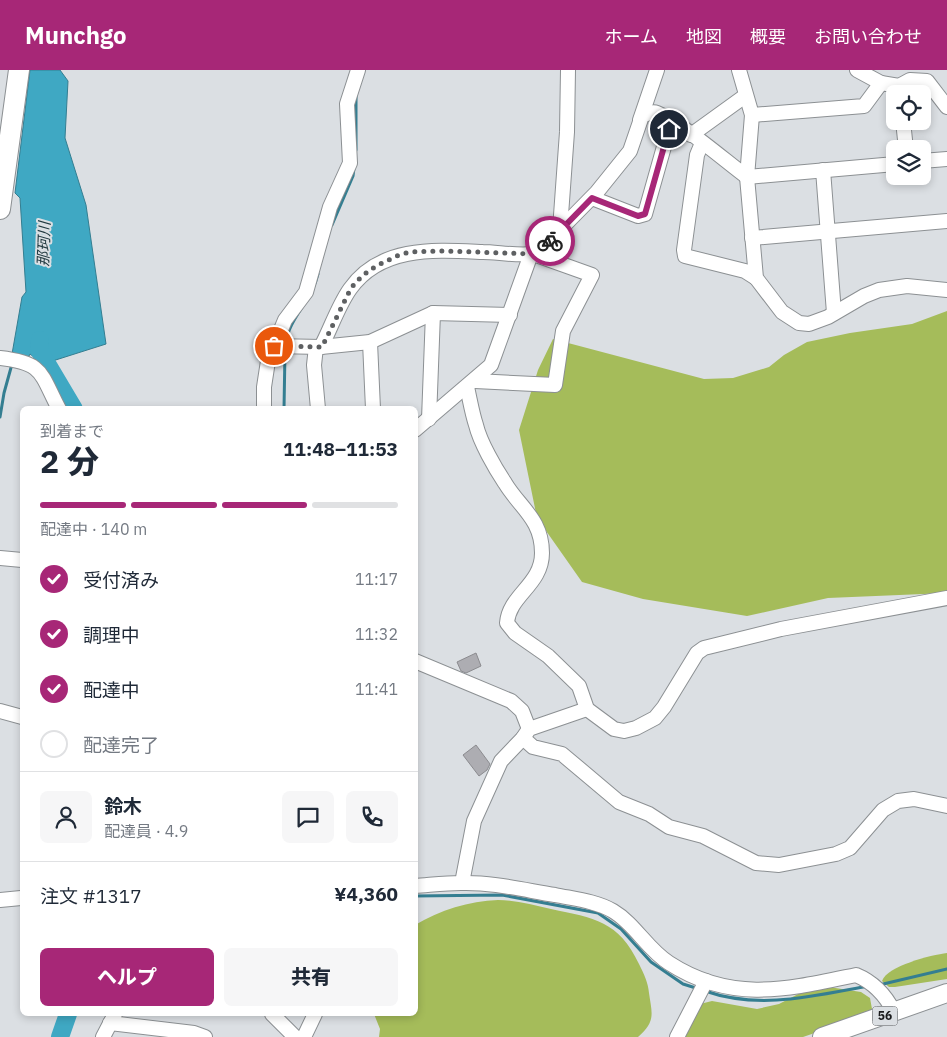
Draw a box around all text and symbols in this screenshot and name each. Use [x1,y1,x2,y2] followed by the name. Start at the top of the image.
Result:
[25,19,127,51] text: Munchgo
[605,25,658,48] text: ホーム
[686,25,722,48] text: 地図
[750,25,786,48] text: 概要
[814,25,922,48] text: お問い合わせ
[886,85,931,185] map controls
[886,85,931,130] button: locate
[648,108,690,150] pin
[655,115,683,143] icon: home
[886,140,931,185] button: layers
[525,216,575,266] courier
[33,219,54,267] water label: 那珂川
[536,227,564,255] icon: bike
[253,325,295,367] pin
[260,332,288,360] icon: bag
[40,421,104,441] text: 到着まで
[283,437,398,461] text: 11:48–11:53
[40,440,99,482] text: 2 分
[40,519,147,539] text: 配達中 · 140 m
[40,565,68,593] icon: check
[83,568,159,592] text: 受付済み
[355,569,398,589] text: 11:17
[40,620,68,648] icon: check
[83,623,140,647] text: 調理中
[355,624,398,644] text: 11:32
[40,675,68,703] icon: check
[83,678,140,702] text: 配達中
[355,679,398,699] text: 11:41
[83,733,159,757] text: 配達完了
[40,791,92,843] button: person
[282,791,334,843] button: chat
[346,791,398,843] button: phone
[104,794,142,818] text: 鈴木
[104,821,188,841] text: 配達員 · 4.9
[334,882,398,906] text: ¥4,360
[40,884,142,908] text: 注文 #1317
[40,948,214,1006] button: ヘルプ
[224,948,398,1006] button: 共有
[872,1006,898,1026] road number: 56

